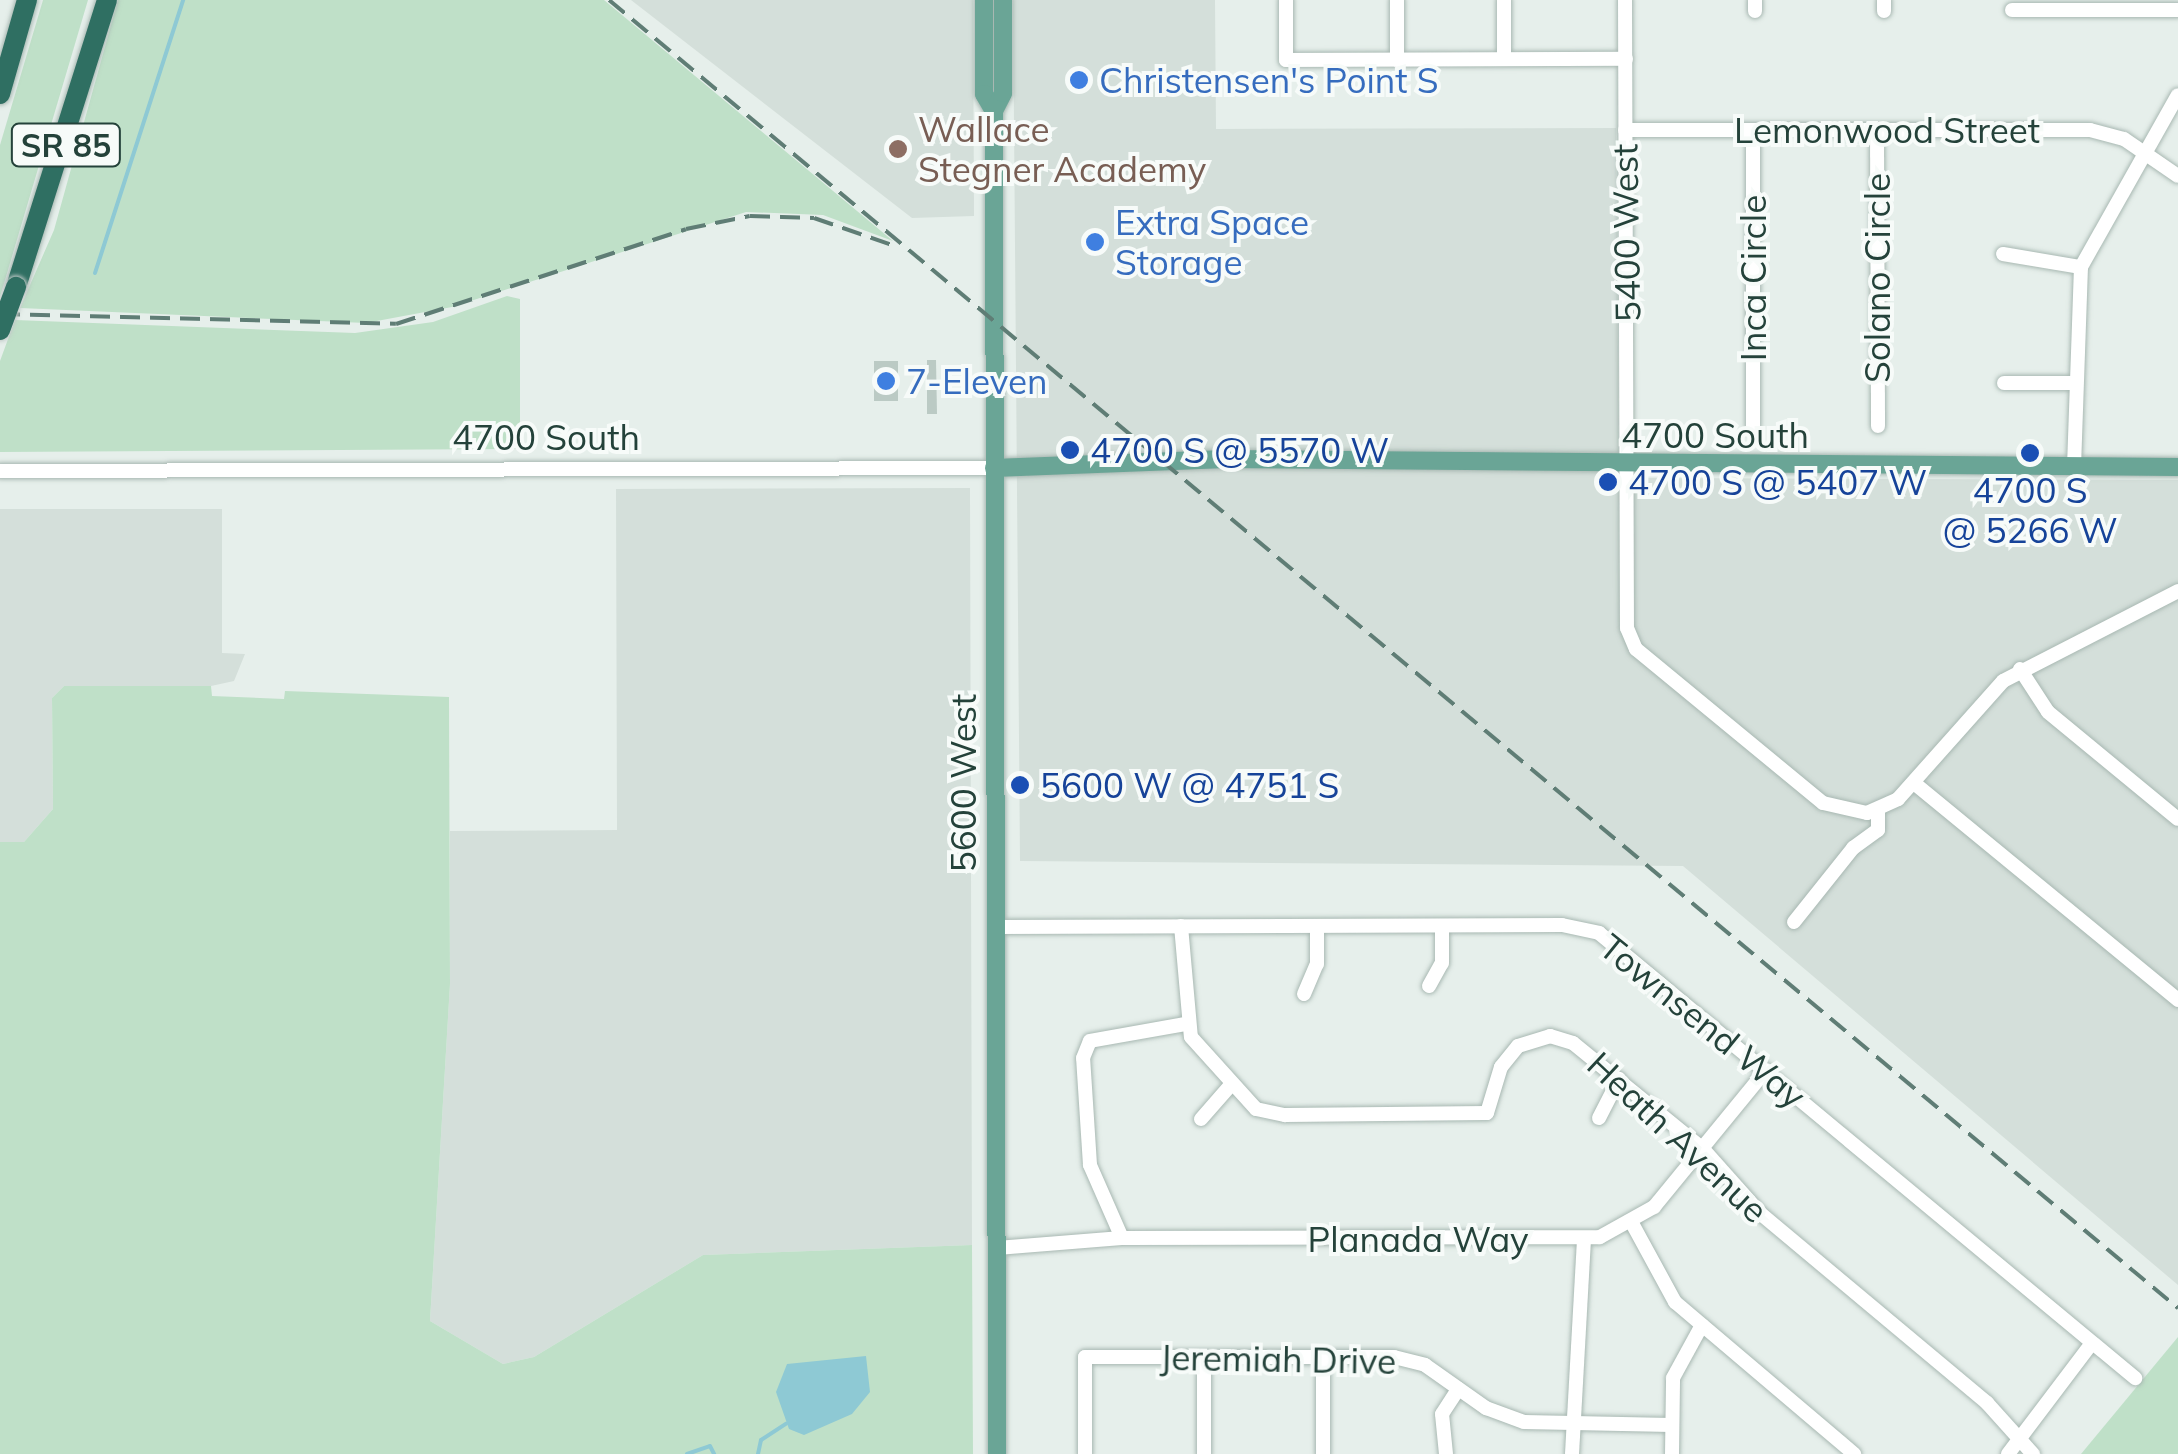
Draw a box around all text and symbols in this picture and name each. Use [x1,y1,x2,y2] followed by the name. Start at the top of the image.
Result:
[1099,59,1438,101] place label: Christensen's Point S
[1068,69,1090,91] marker: Christensen's Point S
[918,108,1206,190] place label: Wallace Stegner Academy
[1734,109,2040,151] street label: Lemonwood Street
[8,118,124,172] road number: SR 85
[887,138,909,160] marker: Wallace Stegner Academy
[1603,143,1649,323] street label: 5400 West
[1856,173,1898,383] street label: Solano Circle
[1732,195,1774,361] street label: Inca Circle
[1115,201,1309,283] place label: Extra Space Storage
[1084,231,1106,253] marker: Extra Space Storage
[906,360,1048,402] place label: 7-Eleven
[875,370,897,392] marker: 7-Eleven
[1621,414,1809,456] street label: 4700 South
[452,416,640,458] street label: 4700 South
[1090,429,1389,471] place label: 4700 S @ 5570 W
[1059,439,1081,461] marker: 4700 S @ 5570 W
[2019,442,2041,464] marker: 4700 S @ 5266 W
[1628,461,1927,503] place label: 4700 S @ 5407 W
[1942,469,2118,551] place label: 4700 S @ 5266 W
[1597,471,1619,493] marker: 4700 S @ 5407 W
[942,694,984,872] street label: 5600 West
[1040,764,1339,806] place label: 5600 W @ 4751 S
[1009,774,1031,796] marker: 5600 W @ 4751 S
[1592,925,1814,1117] street label: Townsend Way
[1579,1043,1777,1231] street label: Heath Avenue
[1307,1218,1529,1260] street label: Planada Way
[1159,1336,1397,1382] street label: Jeremiah Drive

